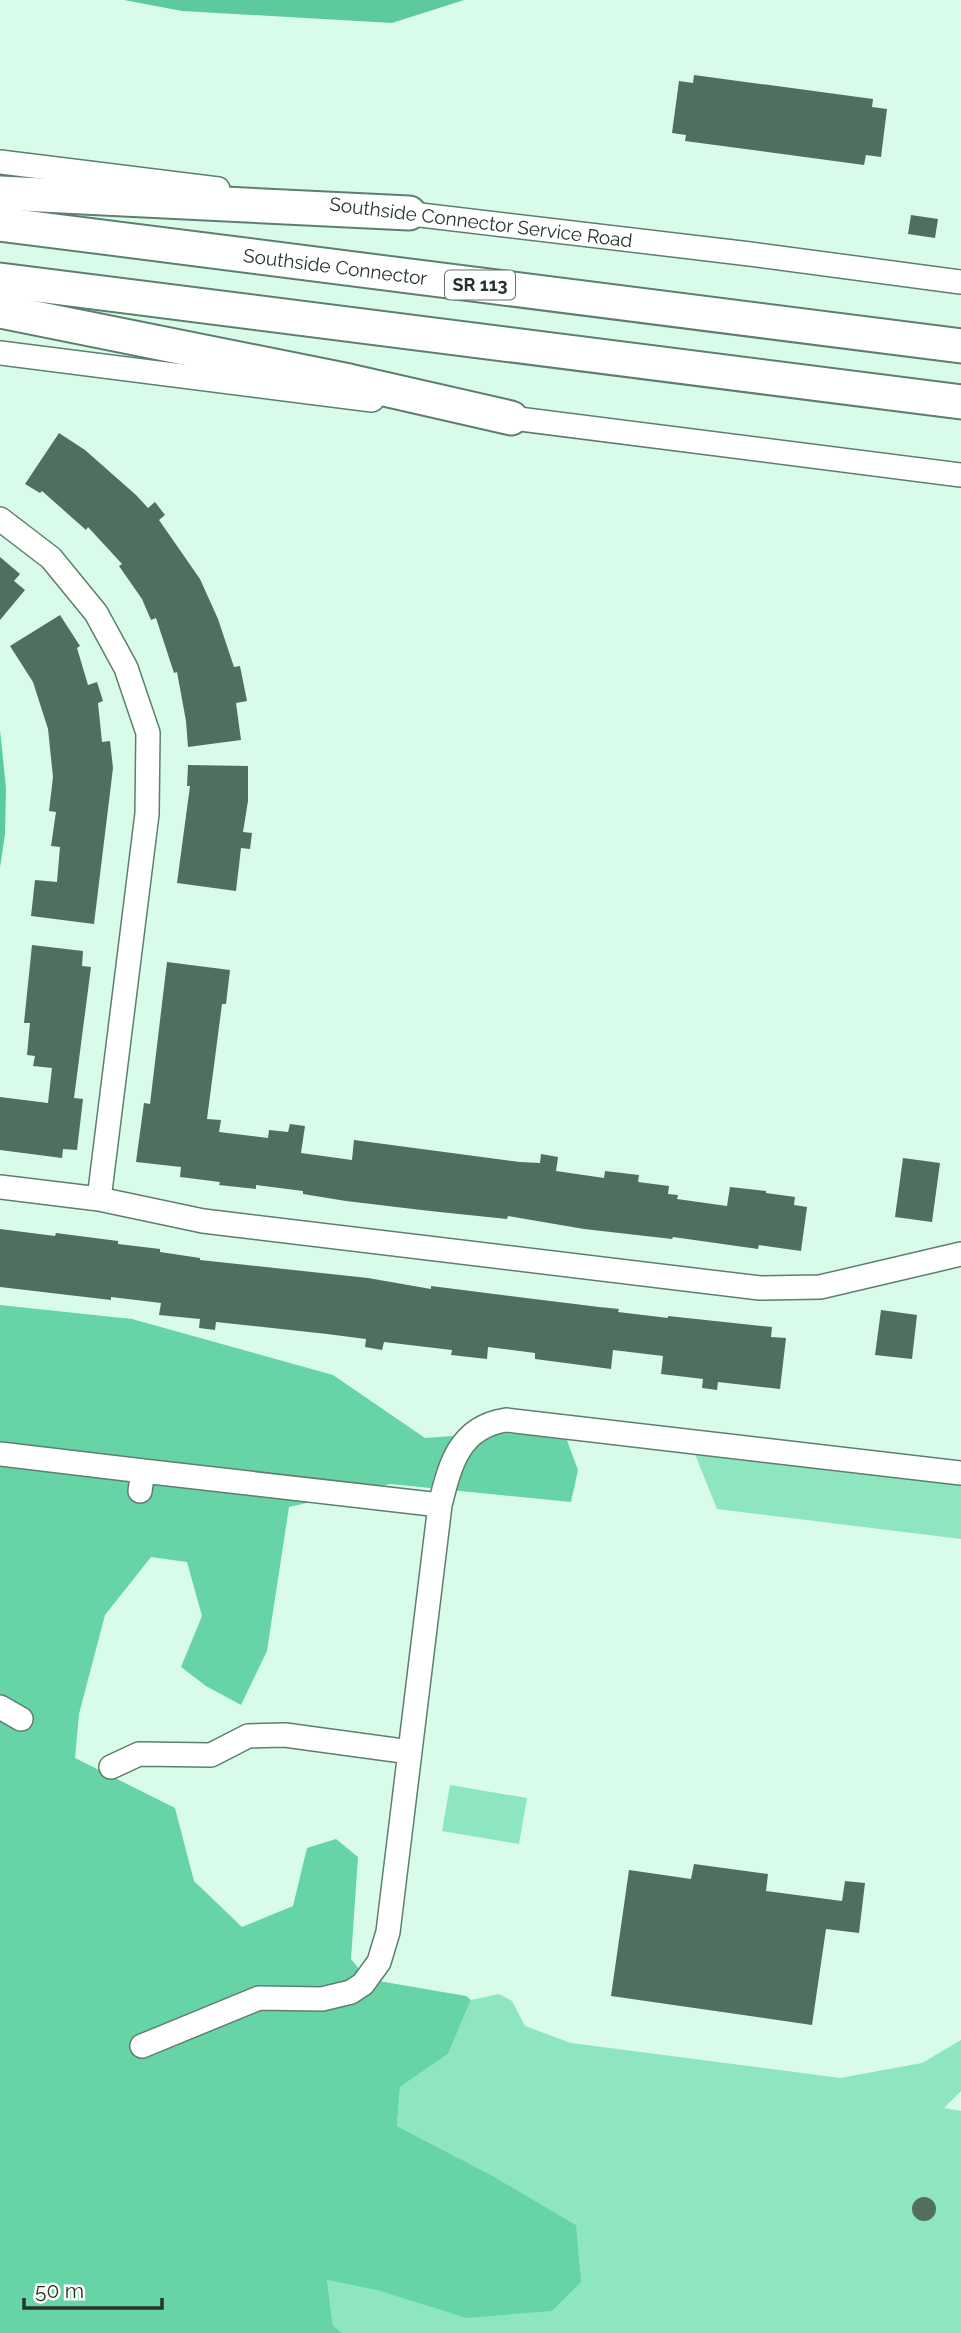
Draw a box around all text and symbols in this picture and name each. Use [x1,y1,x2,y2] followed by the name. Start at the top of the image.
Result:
[328,193,634,251] street label: Southside Connector Service Road
[242,244,429,289] street label: Southside Connector
[445,270,515,300] road number: SR 113
[24,2266,163,2310] scale bar
[35,2278,84,2303] text: 50 m

